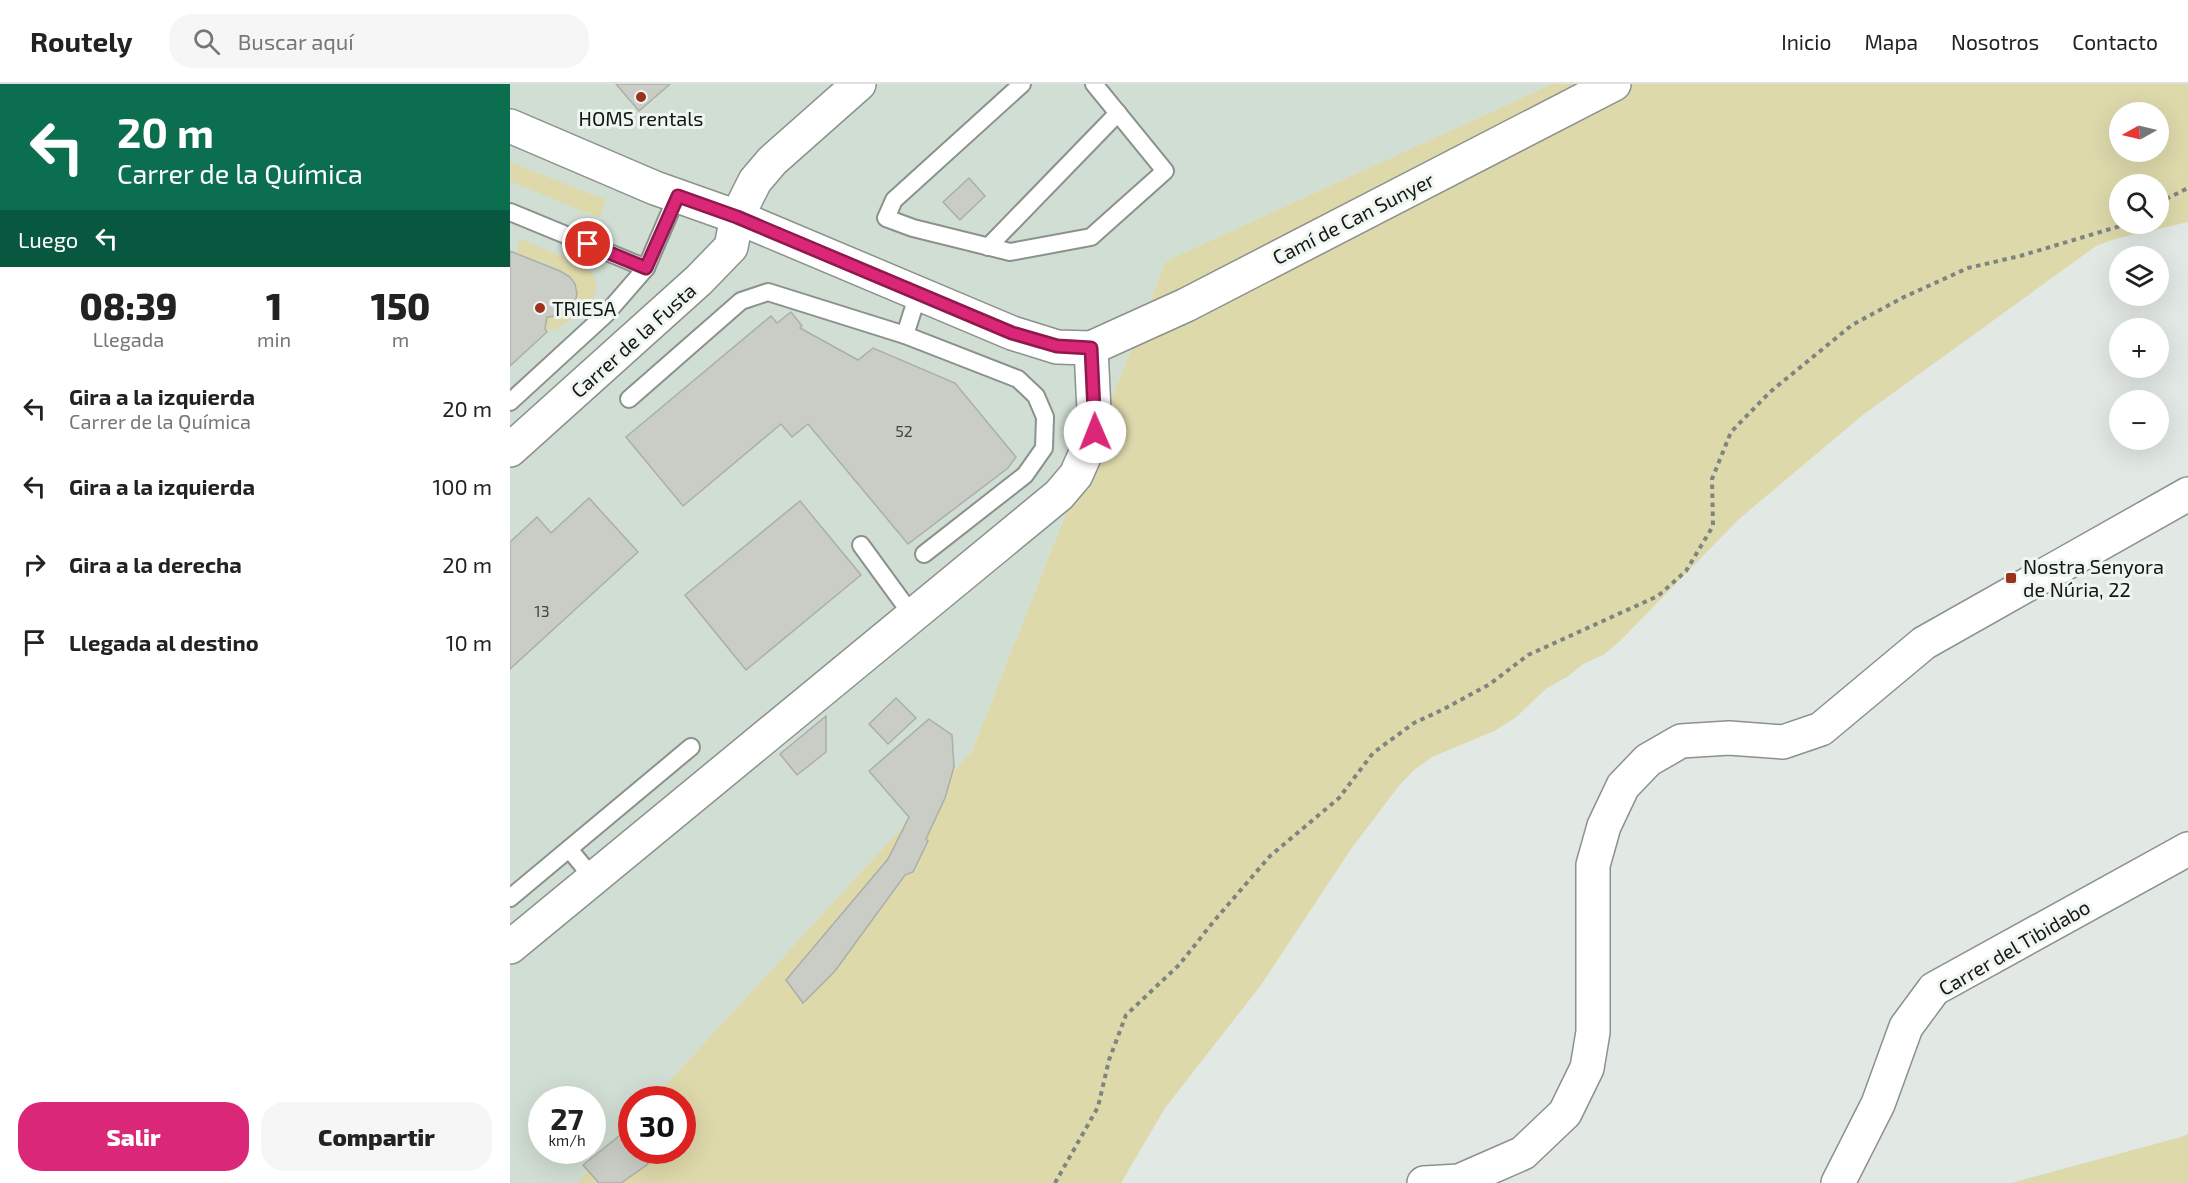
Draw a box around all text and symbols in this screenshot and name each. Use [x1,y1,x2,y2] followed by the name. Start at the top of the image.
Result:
[169,14,589,68] search box
[30,24,133,58] text: Routely
[190,25,223,58] icon: search
[238,28,354,54] text: Buscar aquí
[1781,29,1831,54] text: Inicio
[1864,29,1918,54] text: Mapa
[1951,29,2039,54] text: Nosotros
[2072,29,2158,54] text: Contacto
[634,90,648,104] marker: HOMS rentals
[2109,102,2169,162] north arrow
[2109,102,2169,450] map controls
[117,106,214,156] text: 20 m
[579,106,703,130] place label: HOMS rentals
[18,108,96,186] icon: left
[117,157,363,189] text: Carrer de la Química
[1268,167,1438,269] street label: Camí de Can Sunyer
[2109,174,2169,234] button: search
[562,218,613,269] pin
[90,222,123,255] icon: left
[18,226,78,252] text: Luego
[571,227,604,260] icon: arrive
[2109,246,2169,306] button: layers
[566,278,700,402] street label: Carrer de la Fusta
[80,284,177,327] text: 08:39
[266,284,282,327] text: 1
[371,284,430,327] text: 150
[552,296,617,320] place label: TRIESA
[533,301,547,315] marker: TRIESA
[2109,318,2169,378] button: +
[93,327,164,351] text: Llegada
[257,327,291,351] text: min
[392,327,409,351] text: m
[69,383,255,409] text: Gira a la izquierda
[2109,390,2169,450] button: −
[18,392,51,425] icon: left
[442,395,492,421] text: 20 m
[1063,400,1127,464] position arrow
[69,409,251,433] text: Carrer de la Química
[895,421,913,440] house number: 52
[18,470,51,503] icon: left
[69,473,255,499] text: Gira a la izquierda
[433,473,492,499] text: 100 m
[18,548,51,581] icon: right
[69,551,242,577] text: Gira a la derecha
[442,551,492,577] text: 20 m
[2023,554,2164,601] place label: Nostra Senyora de Núria, 22
[2004,571,2018,585] marker: Nostra Senyora de Núria, 22
[534,601,550,620] house number: 13
[18,626,51,659] icon: arrive
[69,629,259,655] text: Llegada al destino
[446,629,492,655] text: 10 m
[1934,894,2094,1000] street label: Carrer del Tibidabo
[618,1086,696,1164] speed limit sign: 30
[550,1100,584,1136] text: 27
[18,1102,249,1171] button: Salir
[261,1102,492,1171] button: Compartir
[548,1131,586,1149] text: km/h

